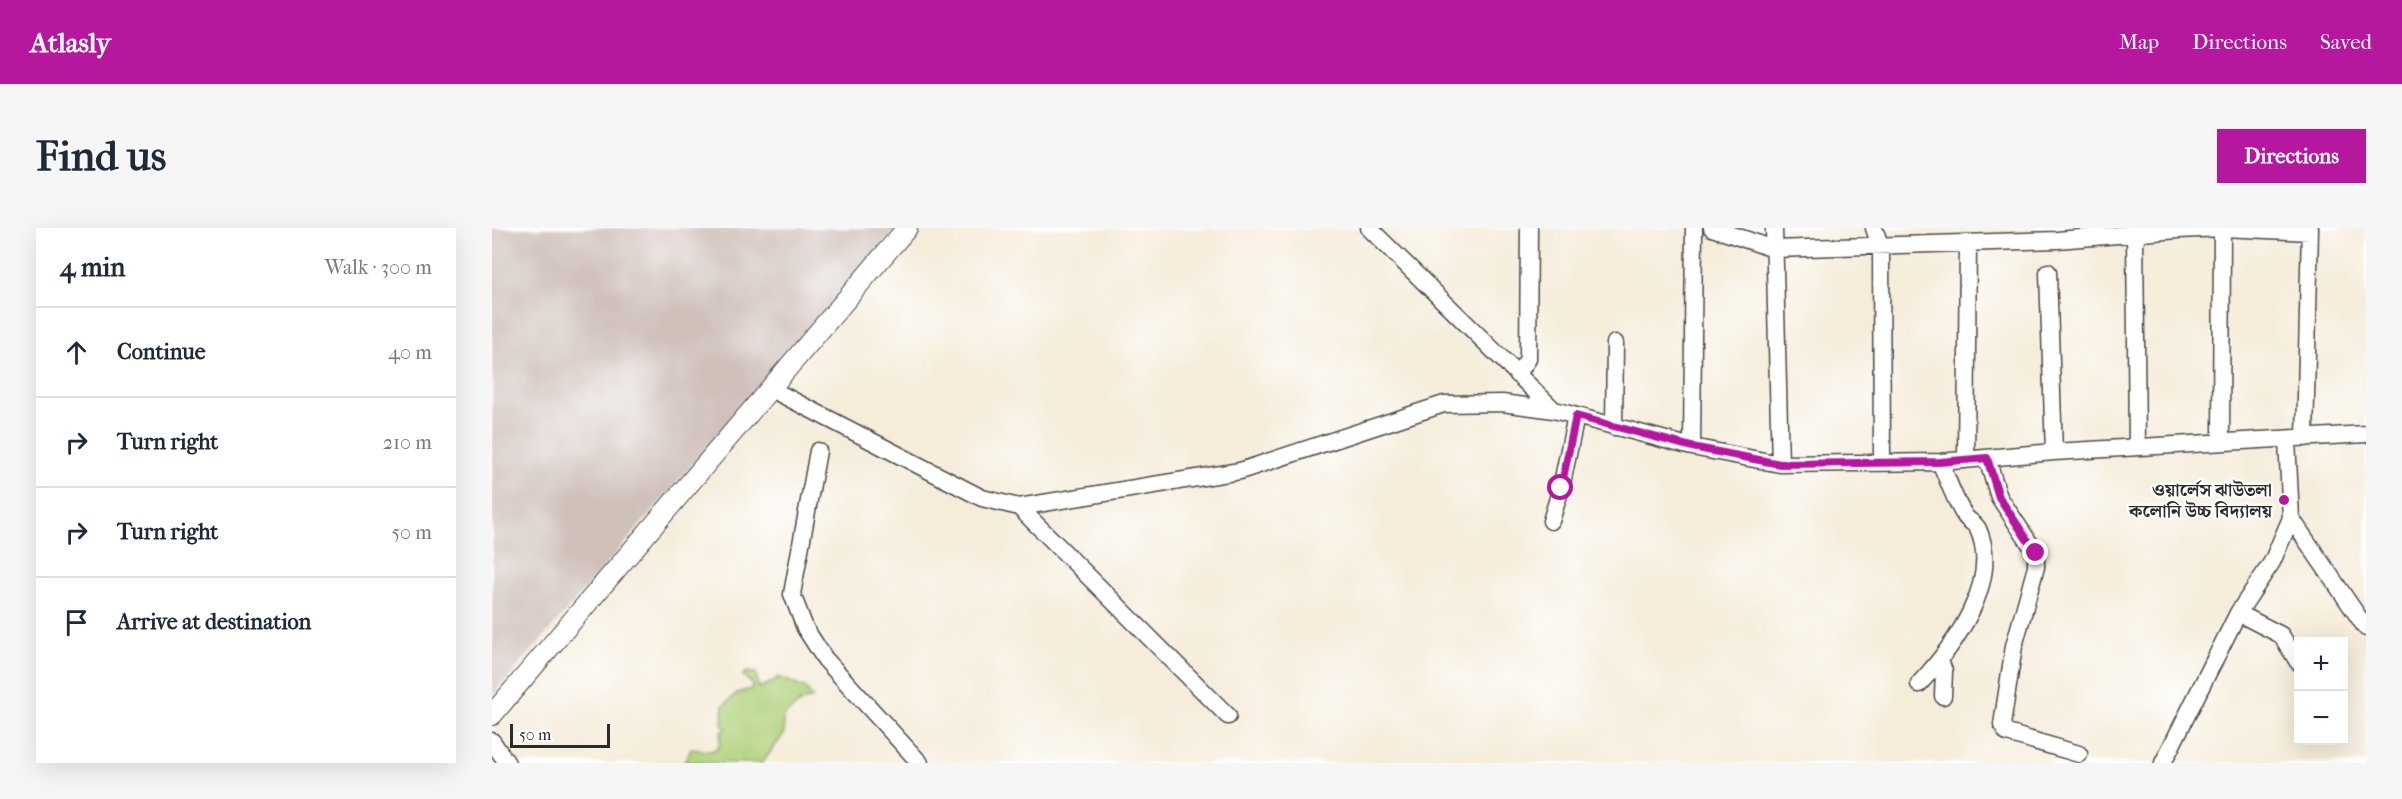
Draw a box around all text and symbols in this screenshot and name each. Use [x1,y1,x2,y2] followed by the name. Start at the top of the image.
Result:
[30,26,111,59] text: Atlasly
[2119,30,2159,54] text: Map
[2192,30,2287,54] text: Directions
[2320,30,2372,54] text: Saved
[2217,129,2366,183] button: Directions
[36,132,166,181] text: Find us
[60,252,125,283] text: 4 min
[325,256,432,279] text: Walk · 300 m
[60,336,93,369] icon: ahead
[117,339,206,365] text: Continue
[388,341,432,364] text: 40 m
[60,426,93,459] icon: right
[117,429,218,455] text: Turn right
[383,431,432,454] text: 210 m
[1547,474,1573,500] route start
[2128,479,2273,522] place label: ওয়ার্লেস ঝাউতলা কলোনি উচ্চ বিদ্যালয়
[2277,493,2291,507] marker: ওয়ার্লেস ঝাউতলা কলোনি উচ্চ বিদ্যালয়
[60,516,93,549] icon: right
[117,519,218,545] text: Turn right
[391,521,432,544] text: 50 m
[2022,539,2048,565] route end
[60,606,93,639] icon: arrive
[117,609,311,635] text: Arrive at destination
[2294,637,2348,745] map controls
[2294,637,2348,691] button: +
[2294,691,2348,745] button: −
[510,721,610,748] scale bar
[519,725,551,744] text: 50 m

